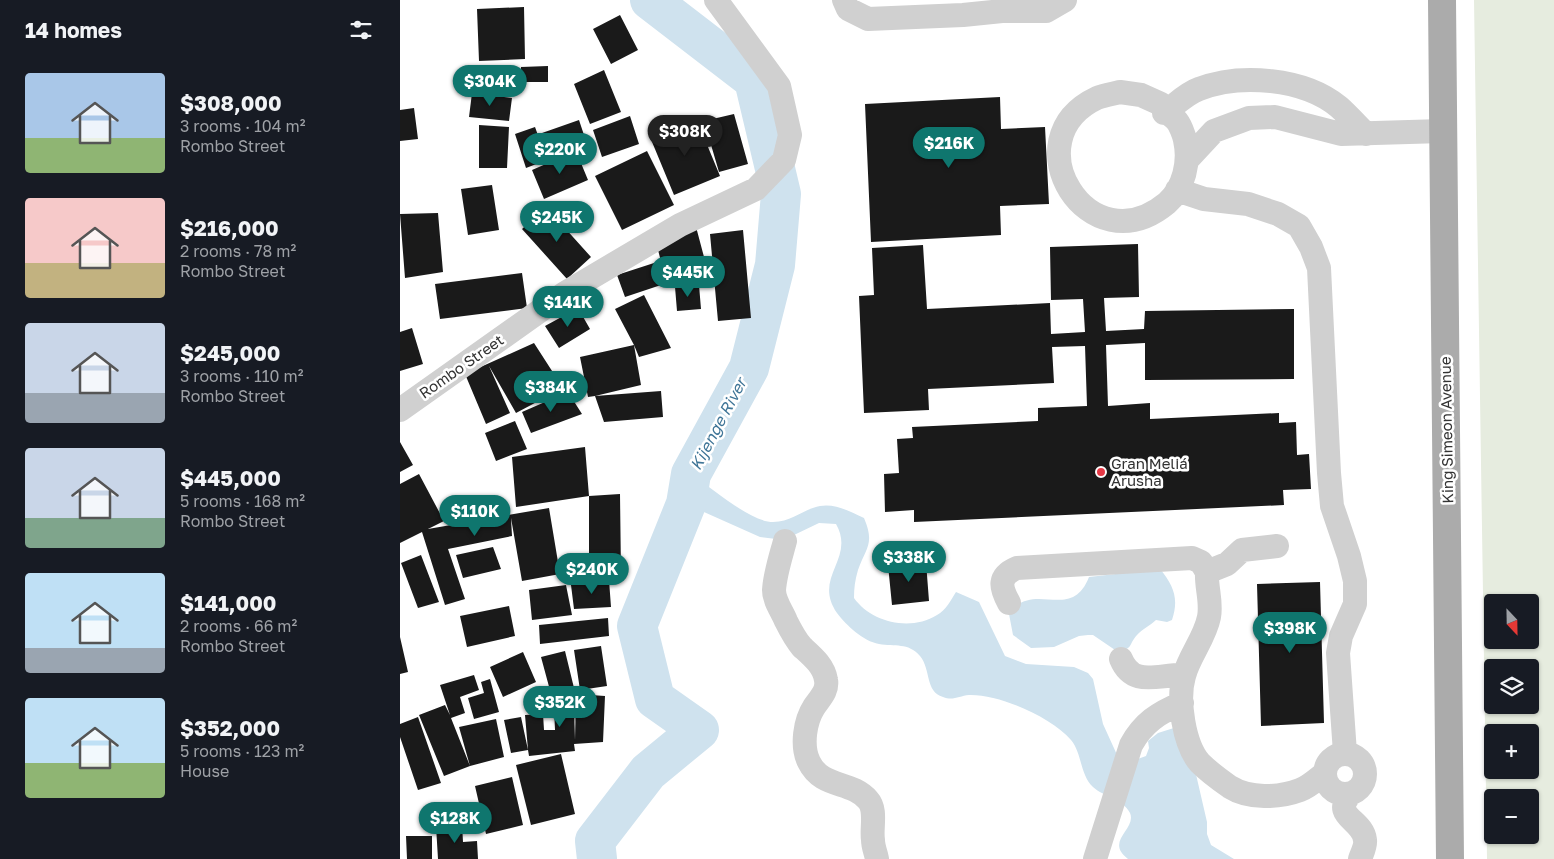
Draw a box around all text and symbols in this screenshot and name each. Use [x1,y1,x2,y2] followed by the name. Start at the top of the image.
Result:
[347,16,375,44] icon: filters
[25,17,122,43] text: 14 homes
[455,64,525,107] pin: $304K
[464,71,516,91] text: $304K
[180,90,282,116] text: $308,000
[65,93,125,153] icon: home
[650,114,720,157] pin: $308K
[180,116,305,136] text: 3 rooms · 104 m²
[659,121,711,141] text: $308K
[914,126,984,169] pin: $216K
[525,132,595,175] pin: $220K
[924,133,974,153] text: $216K
[180,136,285,156] text: Rombo Street
[534,139,586,159] text: $220K
[522,200,592,243] pin: $245K
[531,207,583,227] text: $245K
[180,215,279,241] text: $216,000
[65,218,125,278] icon: home
[180,241,296,261] text: 2 rooms · 78 m²
[653,256,723,298] pin: $445K
[180,261,285,281] text: Rombo Street
[662,262,714,282] text: $445K
[533,286,603,328] pin: $141K
[544,292,592,312] text: $141K
[415,330,507,402] street label: Rombo Street
[180,340,281,366] text: $245,000
[65,343,125,403] icon: home
[1436,356,1456,504] street label: King Simeon Avenue
[180,366,303,386] text: 3 rooms · 110 m²
[516,370,586,413] pin: $384K
[685,372,752,473] water label: Kijenge River
[525,377,577,397] text: $384K
[180,386,285,406] text: Rombo Street
[1111,454,1188,489] place label: Gran Meliá Arusha
[180,465,281,491] text: $445,000
[1095,466,1107,478] marker: Gran Meliá Arusha
[65,468,125,528] icon: home
[180,491,305,511] text: 5 rooms · 168 m²
[440,494,510,537] pin: $110K
[450,501,500,521] text: $110K
[180,511,285,531] text: Rombo Street
[874,540,944,583] pin: $338K
[883,547,935,567] text: $338K
[557,552,627,595] pin: $240K
[566,559,618,579] text: $240K
[180,590,277,616] text: $141,000
[65,593,125,653] icon: home
[1484,594,1539,649] north arrow
[1484,594,1539,844] map controls
[1255,612,1325,654] pin: $398K
[180,616,297,636] text: 2 rooms · 66 m²
[1264,618,1316,638] text: $398K
[180,636,285,656] text: Rombo Street
[1484,659,1539,714] button: layers
[525,686,595,728] pin: $352K
[534,692,586,712] text: $352K
[180,715,280,741] text: $352,000
[65,718,125,778] icon: home
[1484,724,1539,779] button: +
[180,741,304,761] text: 5 rooms · 123 m²
[180,761,229,781] text: House
[1484,789,1539,844] button: −
[420,802,490,844] pin: $128K
[430,808,480,828] text: $128K

